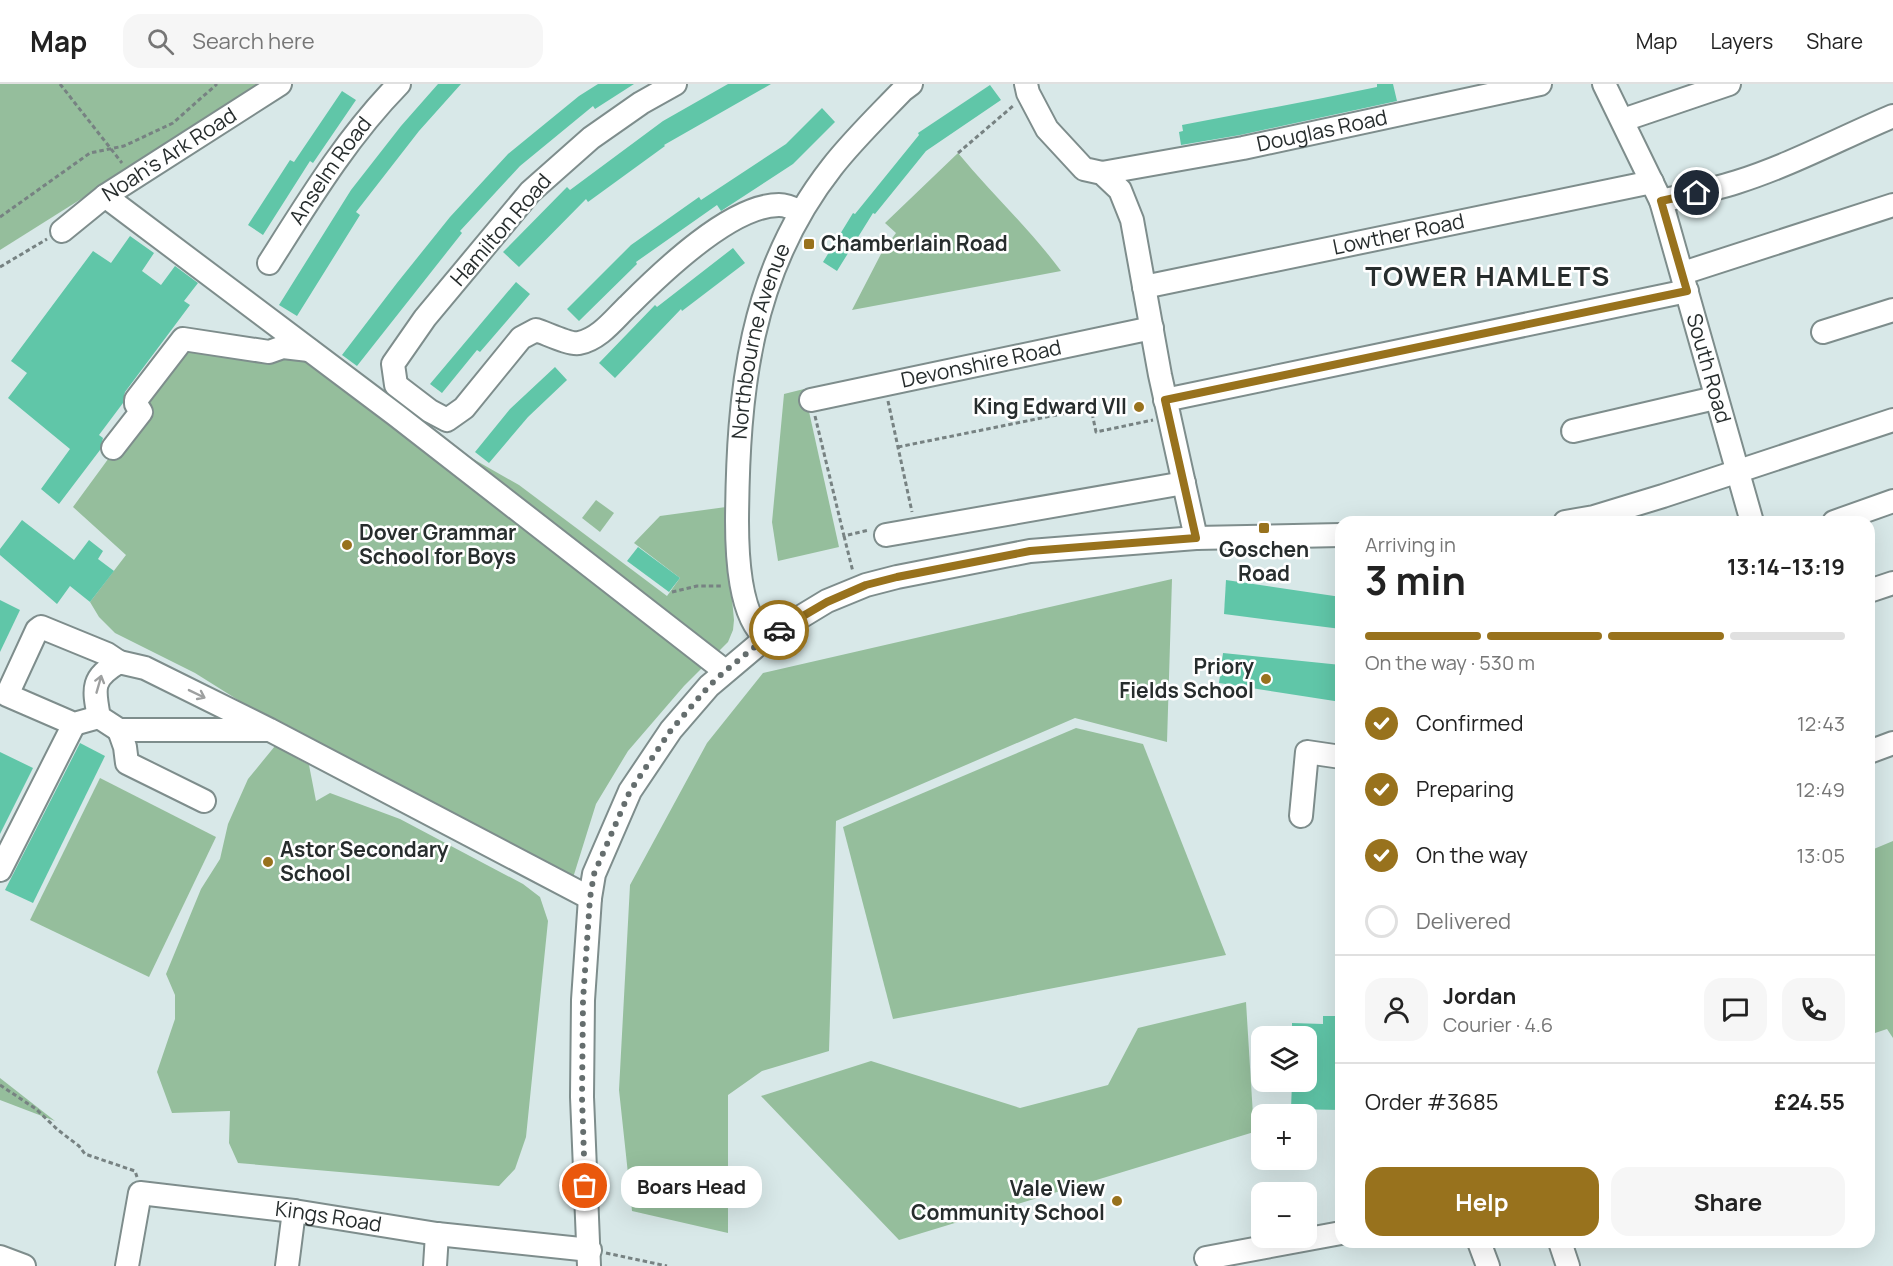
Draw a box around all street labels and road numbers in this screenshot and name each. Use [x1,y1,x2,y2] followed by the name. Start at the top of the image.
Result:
[97,101,241,207] street label: Noah's Ark Road
[1254,102,1390,158] street label: Douglas Road
[282,110,377,229] street label: Anselm Road
[444,167,557,292] street label: Hamilton Road
[1330,206,1467,261] street label: Lowther Road
[725,238,796,440] street label: Northbourne Avenue
[1681,310,1738,426] street label: South Road
[898,333,1064,394] street label: Devonshire Road
[274,1194,384,1238] street label: Kings Road

